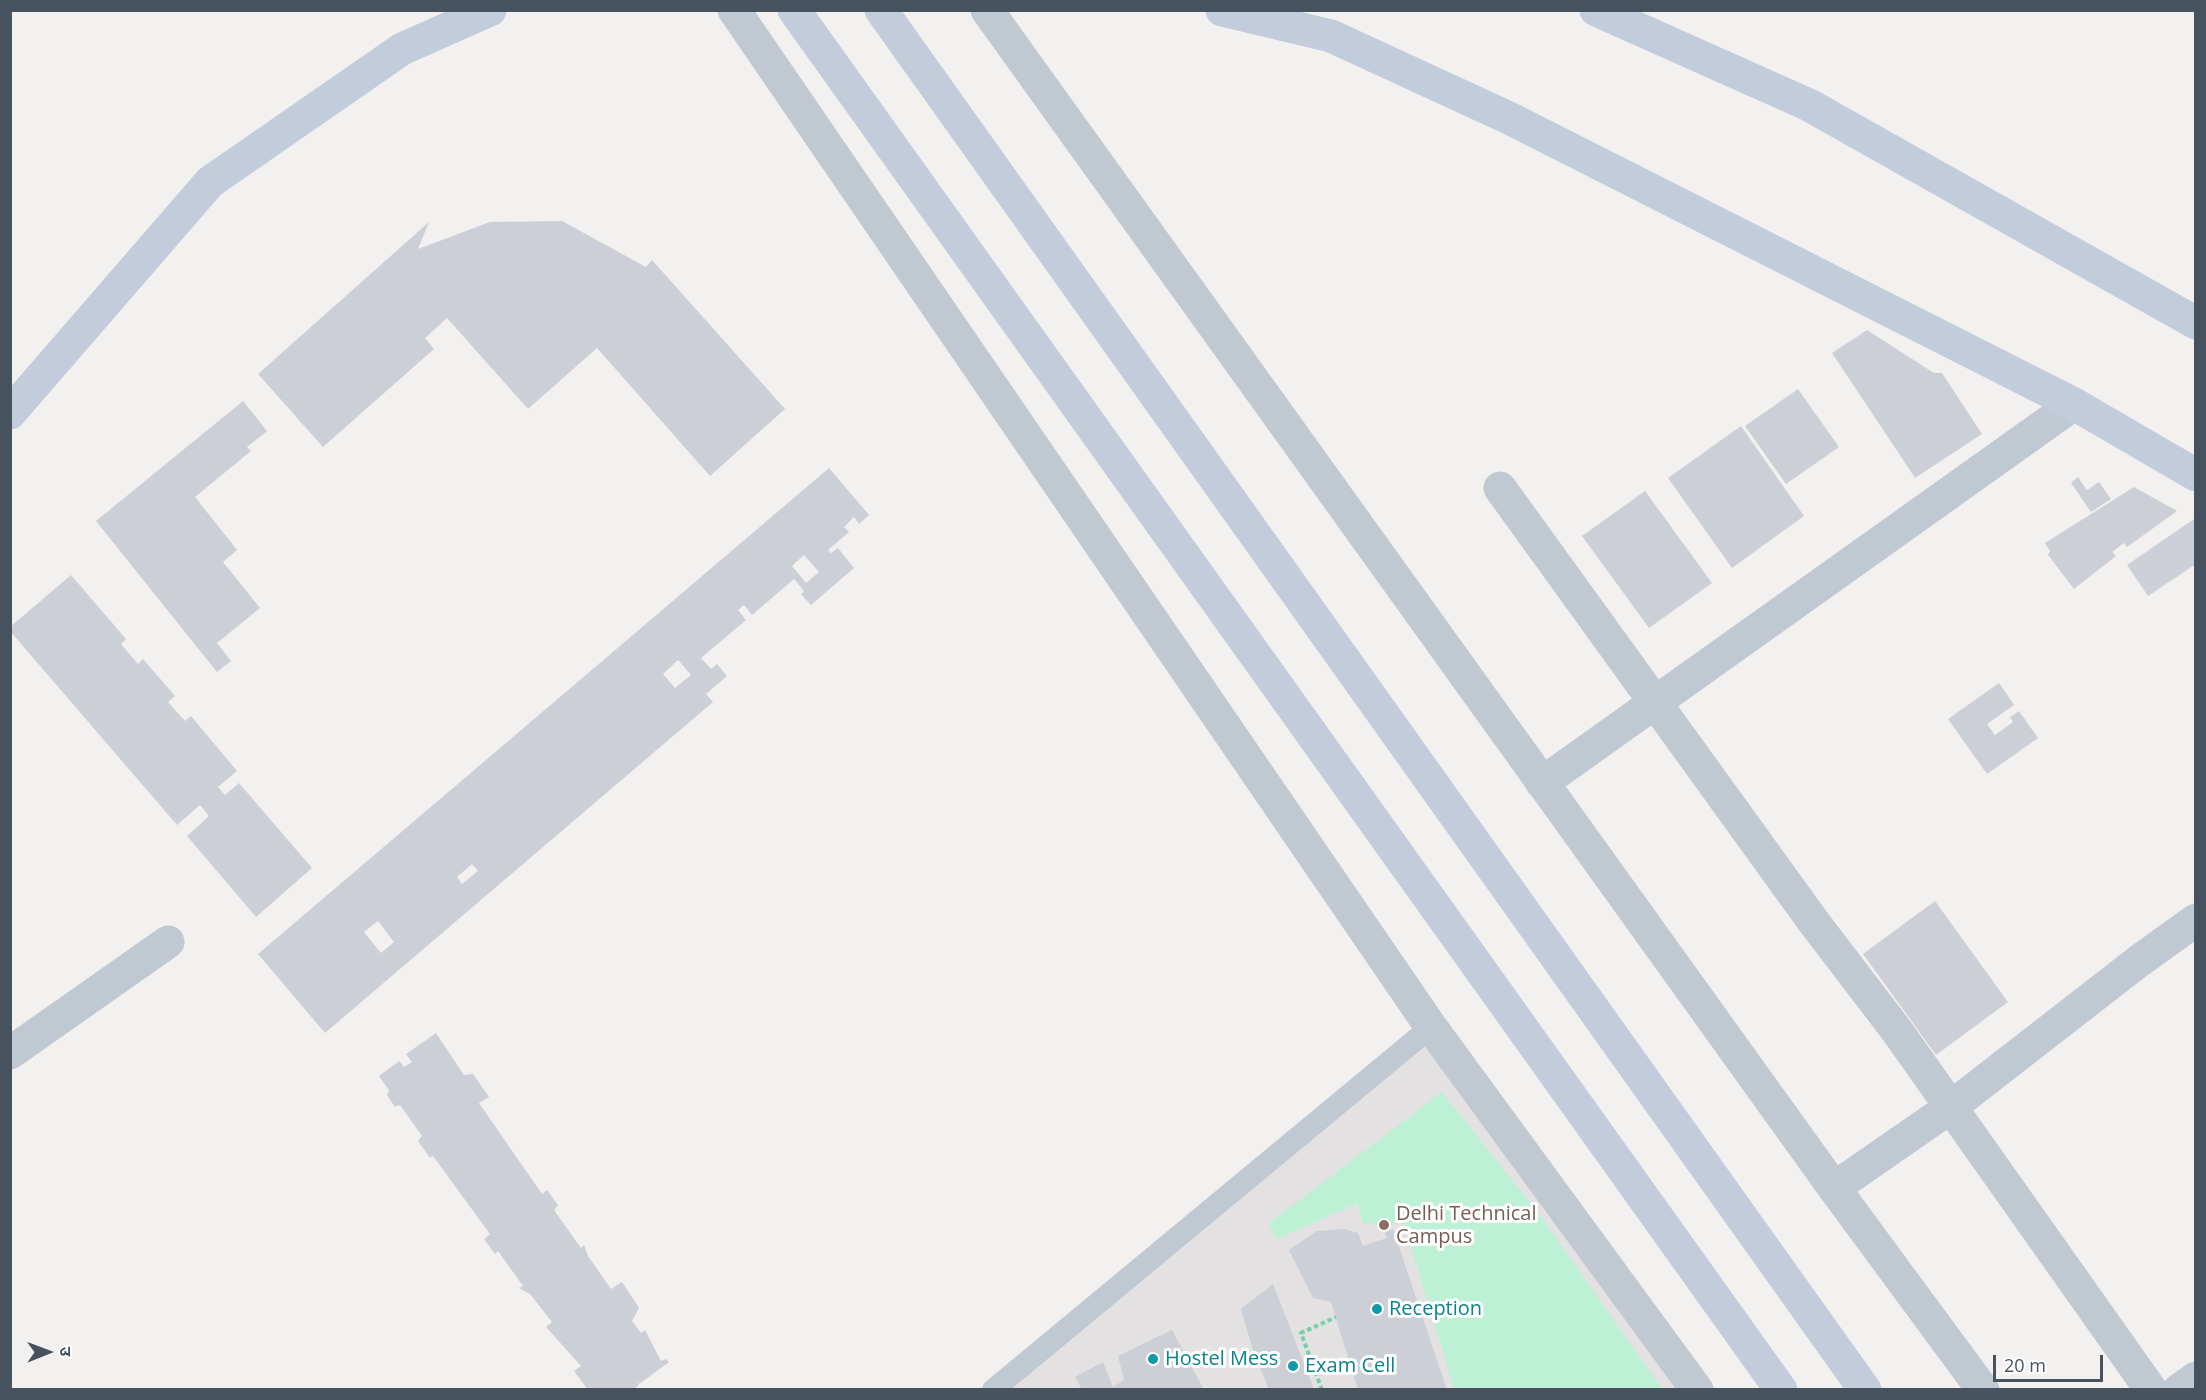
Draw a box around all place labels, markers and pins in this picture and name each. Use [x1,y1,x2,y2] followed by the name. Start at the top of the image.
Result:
[1396,1202,1536,1249] place label: Delhi Technical Campus
[1377,1218,1391,1232] marker: Delhi Technical Campus
[1389,1297,1482,1321] place label: Reception
[1370,1302,1384,1316] marker: Reception
[1165,1347,1278,1371] place label: Hostel Mess
[1146,1352,1160,1366] marker: Hostel Mess
[1305,1354,1395,1378] place label: Exam Cell
[1286,1359,1300,1373] marker: Exam Cell

